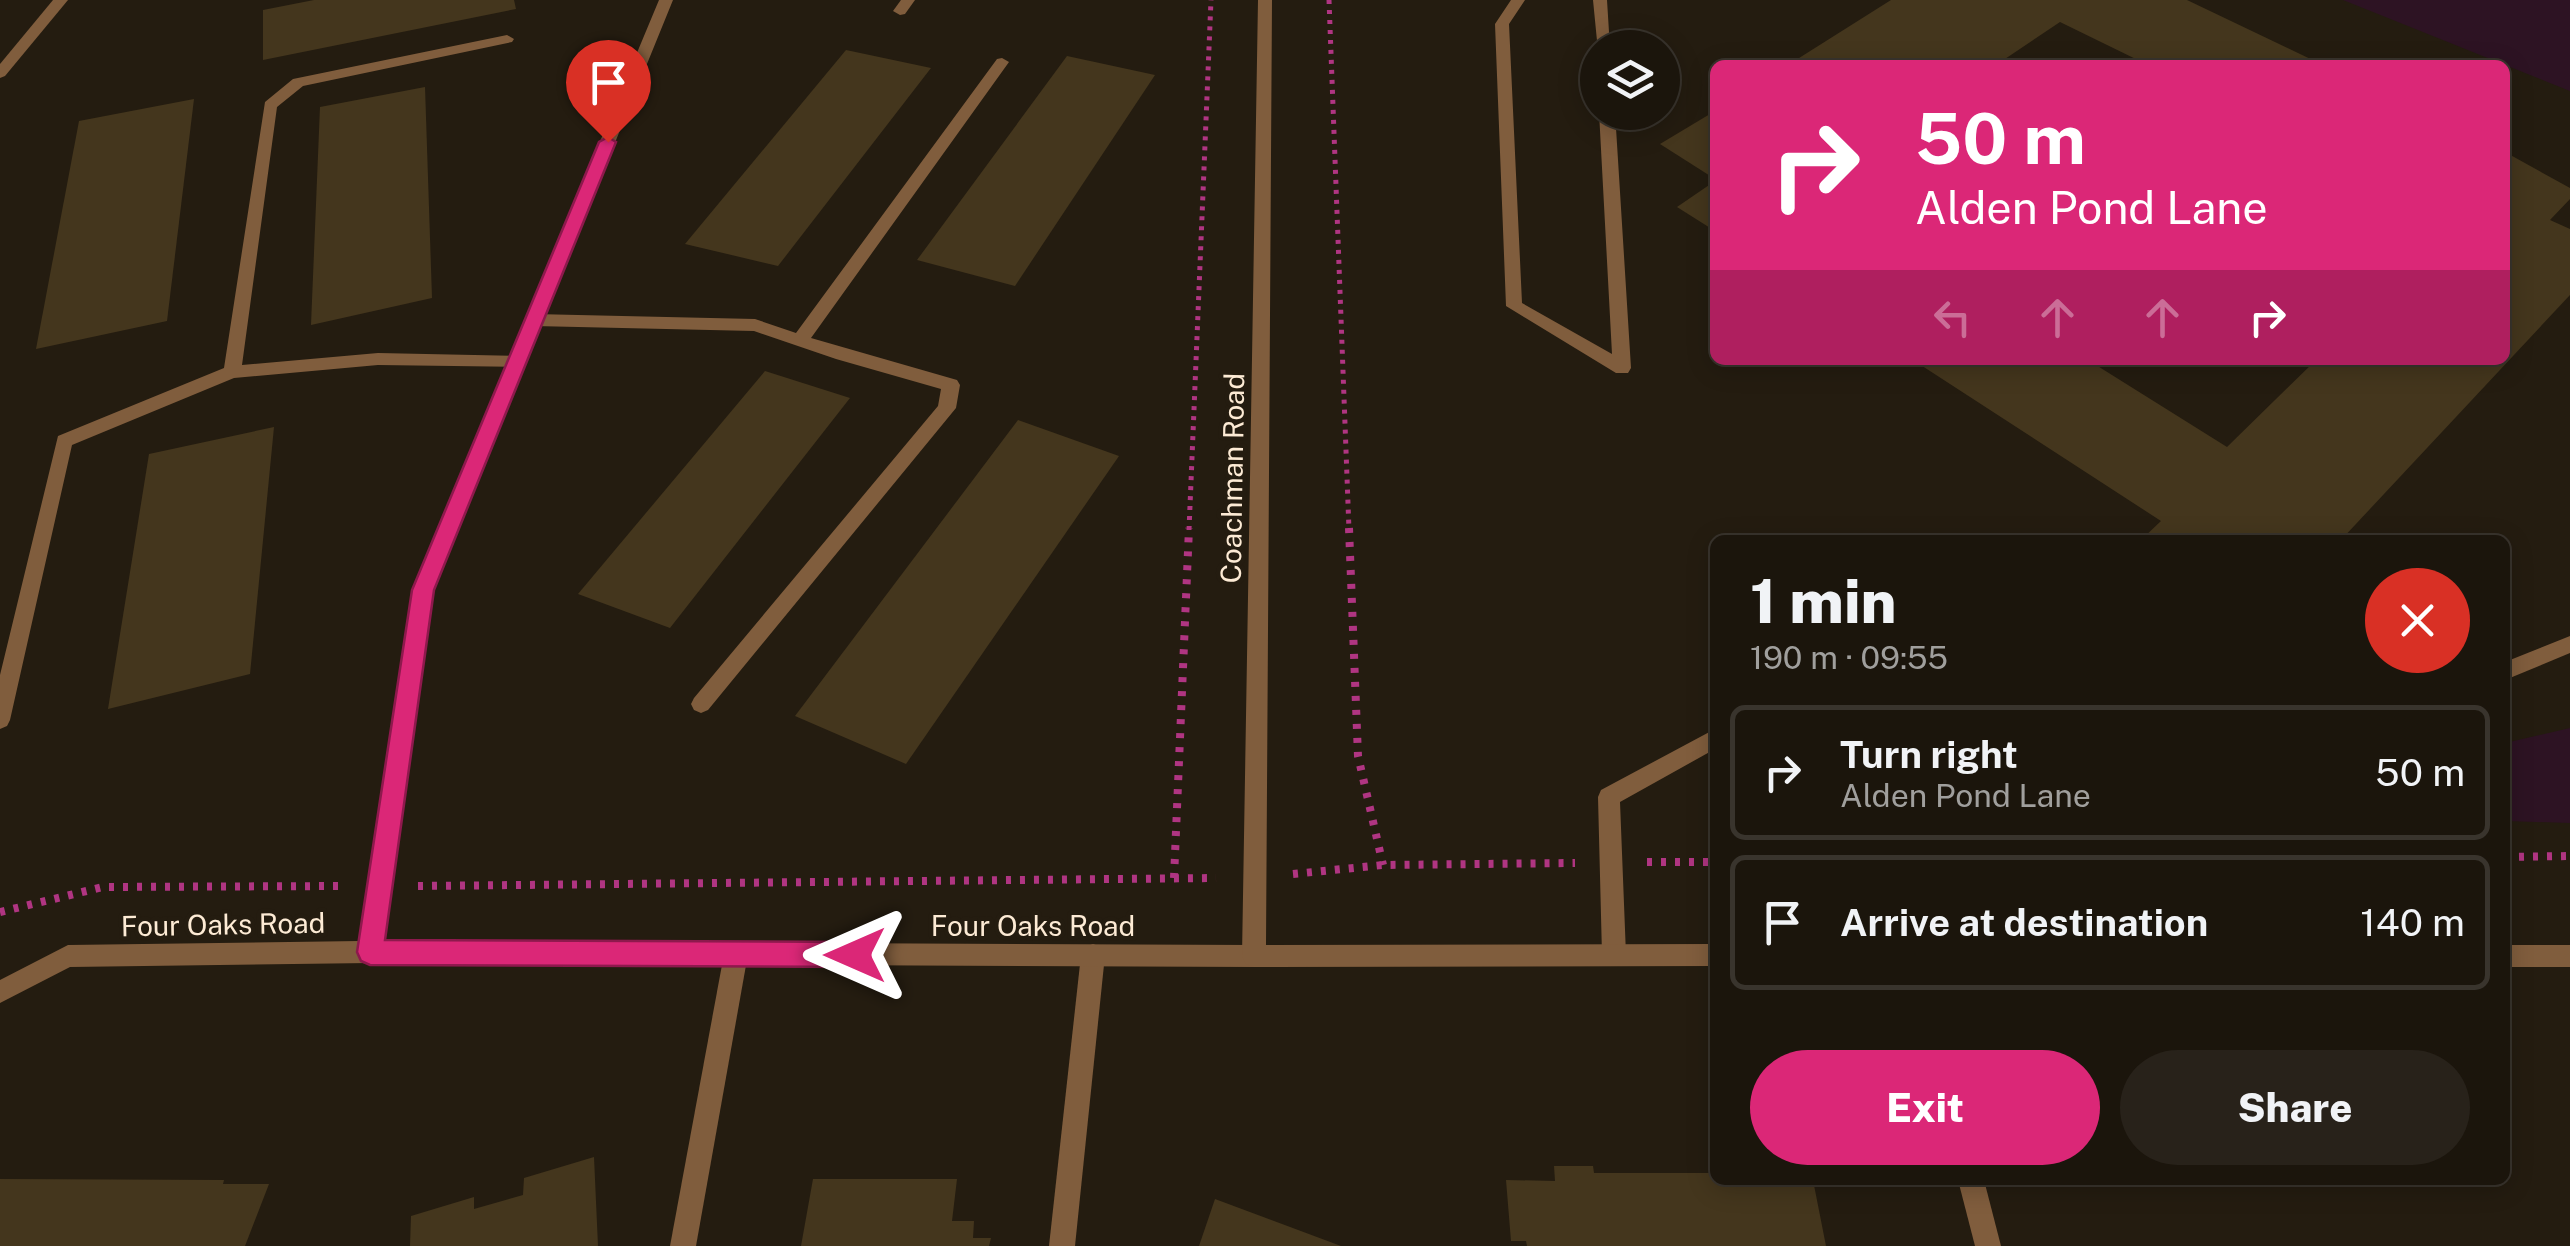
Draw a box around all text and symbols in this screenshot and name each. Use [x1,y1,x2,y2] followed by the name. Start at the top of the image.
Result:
[1580,30,1680,130] map controls
[1580,30,1680,130] button: layers
[566,40,651,143] pin
[581,55,636,110] icon: arrive
[1915,97,2086,180] text: 50 m
[1750,100,1880,230] icon: right
[1915,181,2268,234] text: Alden Pond Lane
[1925,290,1980,345] icon: left
[2030,290,2085,345] icon: ahead
[2135,290,2190,345] icon: ahead
[2240,290,2295,345] icon: right
[1214,372,1250,584] street label: Coachman Road
[1750,566,1897,637] text: 1 min
[2365,568,2470,673] button: close
[1750,639,1948,676] text: 190 m · 09:55
[1840,732,2018,777] text: Turn right
[1755,745,1810,800] icon: right
[2375,750,2465,795] text: 50 m
[1840,777,2091,814] text: Alden Pond Lane
[1755,895,1810,950] icon: arrive
[1840,900,2208,945] text: Arrive at destination
[2360,900,2465,945] text: 140 m
[803,903,907,1007] position arrow
[120,906,326,942] street label: Four Oaks Road
[931,909,1135,942] street label: Four Oaks Road
[1750,1050,2100,1165] button: Exit
[2120,1050,2470,1165] button: Share

